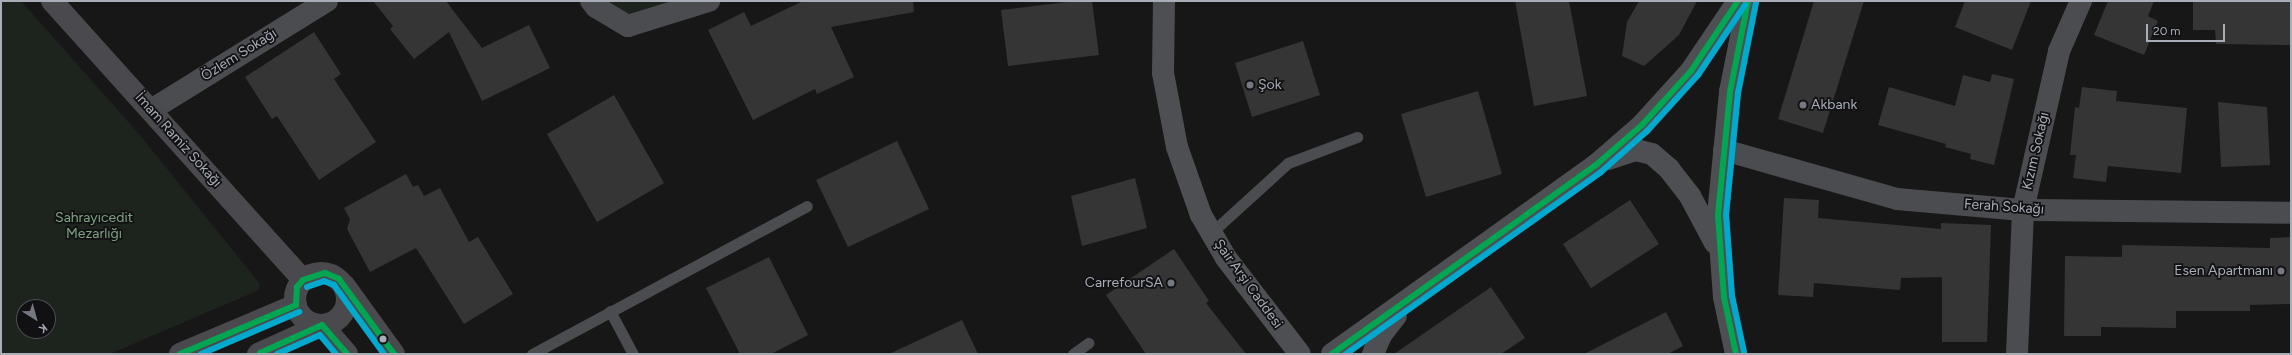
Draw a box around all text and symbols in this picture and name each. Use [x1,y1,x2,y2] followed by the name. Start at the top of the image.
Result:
[2148,16,2227,42] scale bar
[2153,24,2181,38] text: 20 m
[198,25,280,85] street label: Özlem Sokağı
[1258,77,1282,93] place label: Şok
[1245,80,1255,90] marker: Şok
[131,89,225,191] street label: İmam Ramiz Sokağı
[1811,97,1857,113] place label: Akbank
[1798,100,1808,110] marker: Akbank
[2019,111,2053,191] street label: Kızım Sokağı
[1963,196,2045,218] street label: Ferah Sokağı
[55,210,133,242] park label: Sahrayıcedit Mezarlığı
[1210,236,1286,332] street label: Şair Arşi Caddesi
[2174,263,2273,279] place label: Esen Apartmanı
[2276,266,2286,276] marker: Esen Apartmanı
[1085,275,1163,291] place label: CarrefourSA
[1166,278,1176,288] marker: CarrefourSA
[16,299,56,339] north arrow
[36,321,50,336] text: K
[378,334,388,344] unlabelled marker

